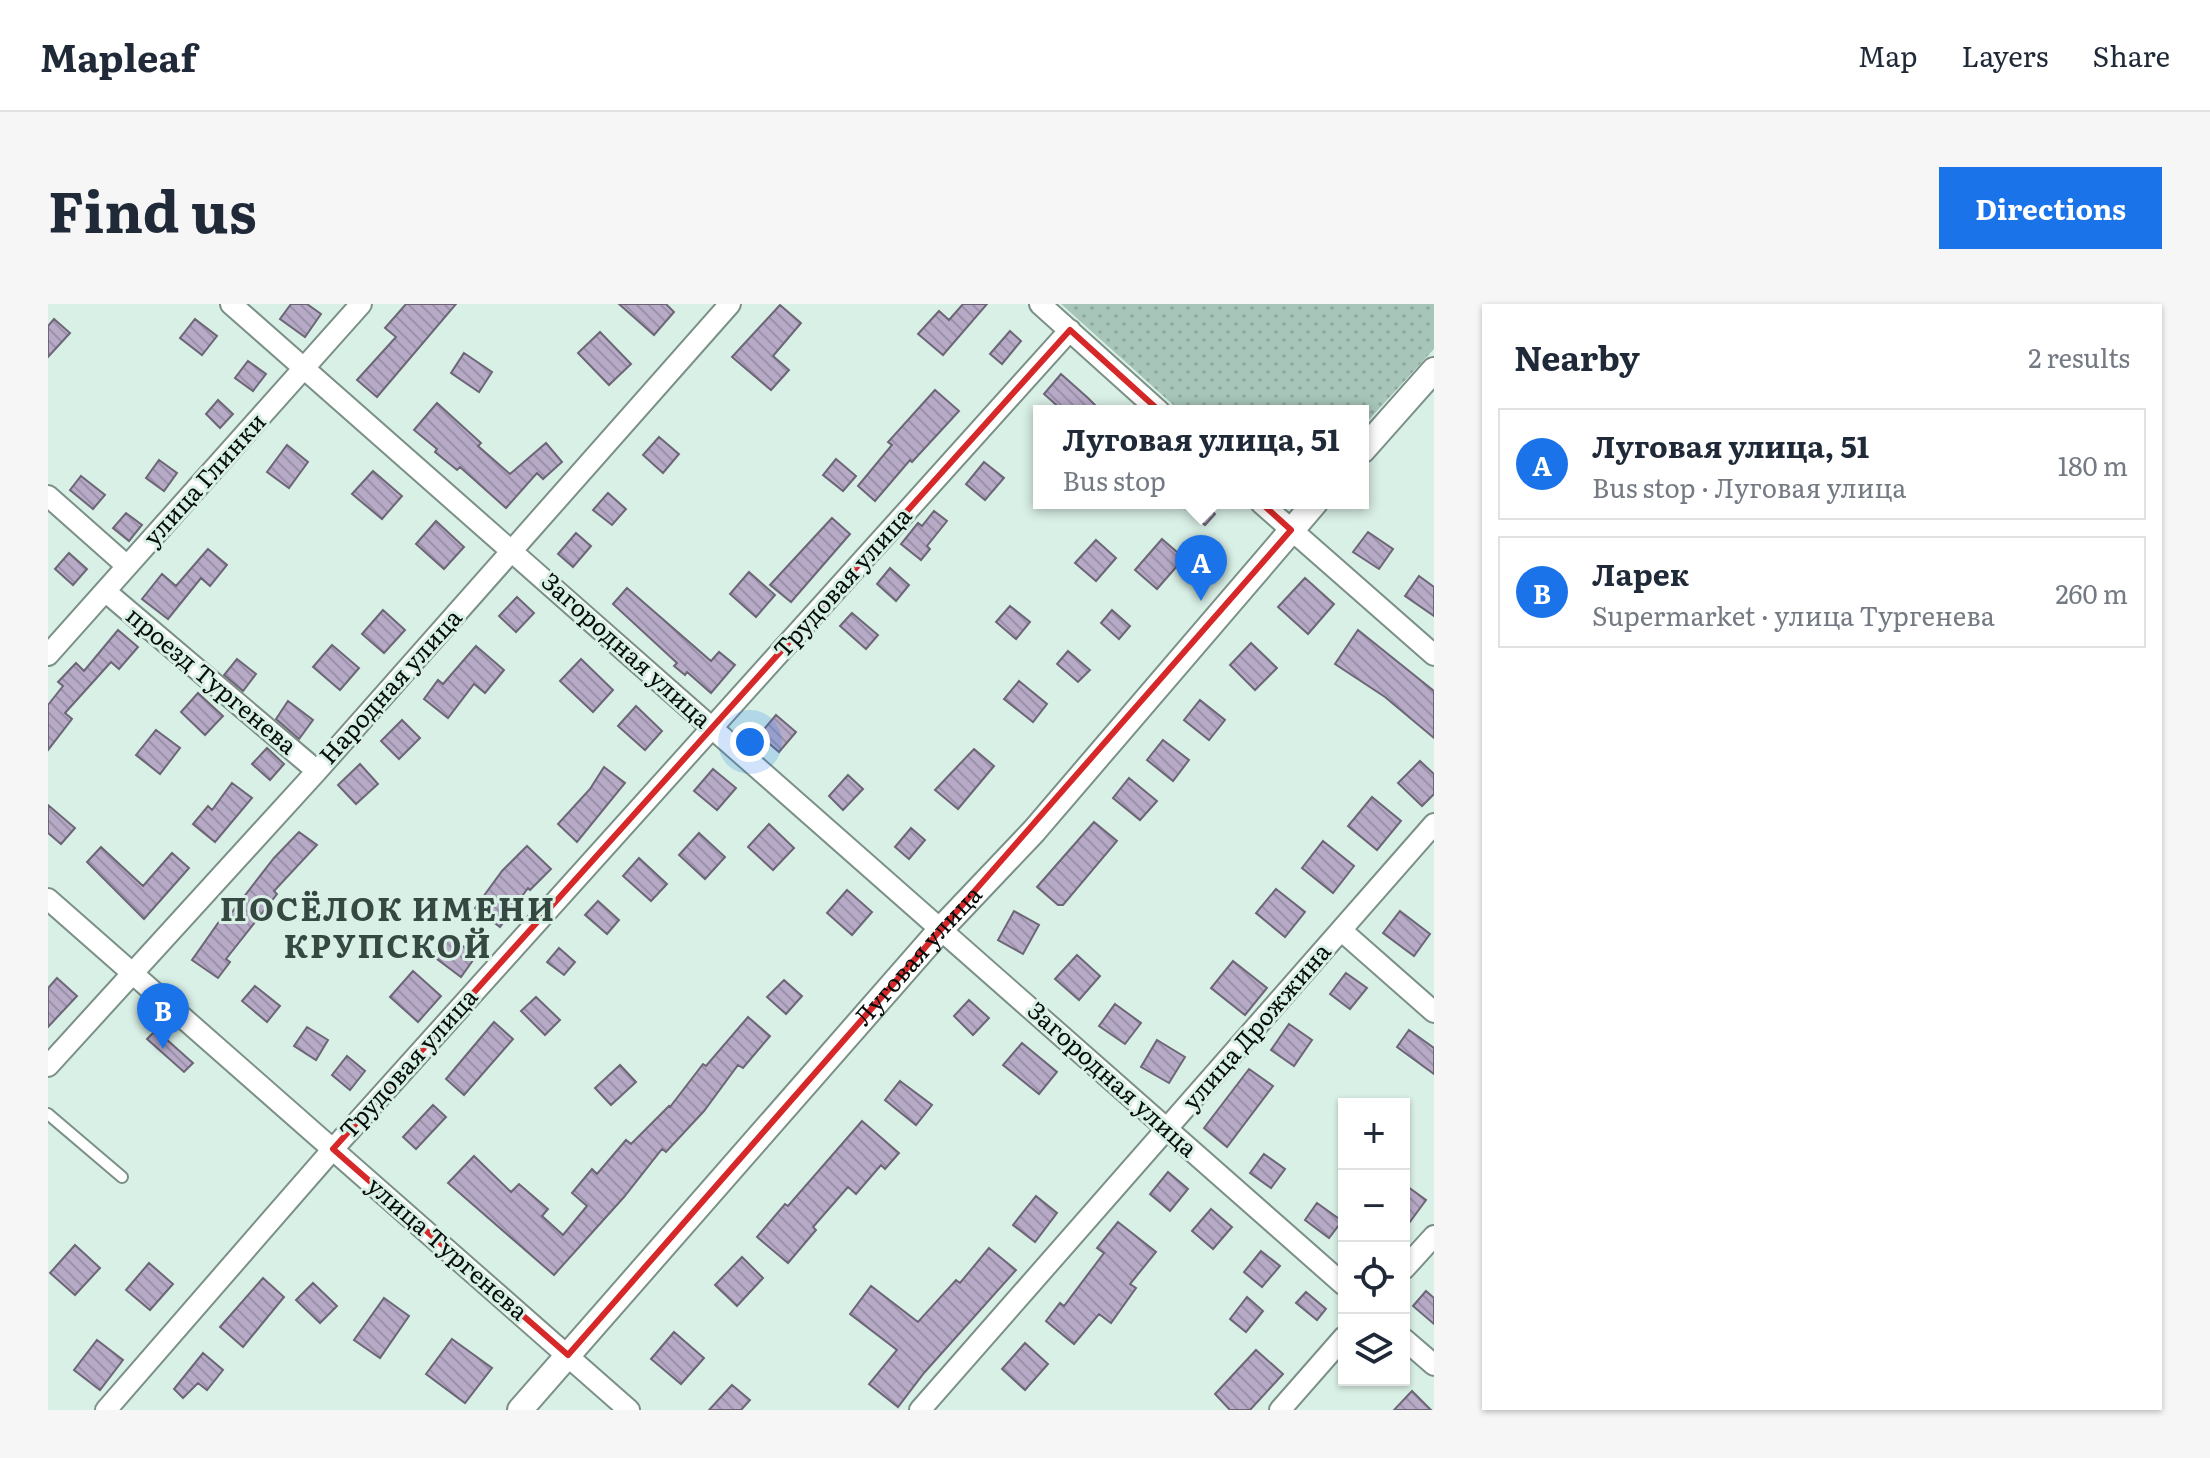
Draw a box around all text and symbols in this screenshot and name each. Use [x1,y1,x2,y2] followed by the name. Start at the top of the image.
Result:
[40,27,197,84] text: Mapleaf
[1858,34,1917,76] text: Map
[1961,34,2048,76] text: Layers
[2092,34,2170,76] text: Share
[48,167,257,250] text: Find us
[1939,167,2162,249] button: Directions
[1514,331,1640,381] text: Nearby
[2028,337,2130,376] text: 2 results
[134,404,273,553] street label: улица Глинки
[1033,405,1369,509] popup
[1062,416,1340,460] text: Луговая улица, 51
[1592,423,1869,467] text: Луговая улица, 51
[1532,445,1552,484] text: A
[2058,445,2128,484] text: 180 m
[1062,460,1166,499] text: Bus stop
[1592,467,1906,506] text: Bus stop · Луговая улица
[764,498,918,664] street label: Трудовая улица
[1175,535,1227,601] pin: A
[1592,551,1689,595] text: Ларек
[535,563,720,735] street label: Загородная улица
[1533,573,1551,612] text: B
[2055,573,2128,612] text: 260 m
[1592,595,1995,634] text: Supermarket · улица Тургенева
[119,597,306,761] street label: проезд Тургенева
[310,600,469,771] street label: Народная улица
[730,722,770,762] your location
[845,877,989,1032] street label: Луговая улица
[220,883,556,968] district label: ПОСЁЛОК ИМЕНИ КРУПСКОЙ
[1173,934,1338,1116] street label: улица Дрожжина
[330,979,484,1145] street label: Трудовая улица
[137,983,189,1049] pin: B
[1021,992,1206,1164] street label: Загородная улица
[1338,1098,1410,1386] map controls
[1338,1098,1410,1170] button: +
[360,1167,537,1327] street label: улица Тургенева
[1338,1170,1410,1242] button: −
[1338,1242,1410,1314] button: locate
[1338,1314,1410,1386] button: layers

